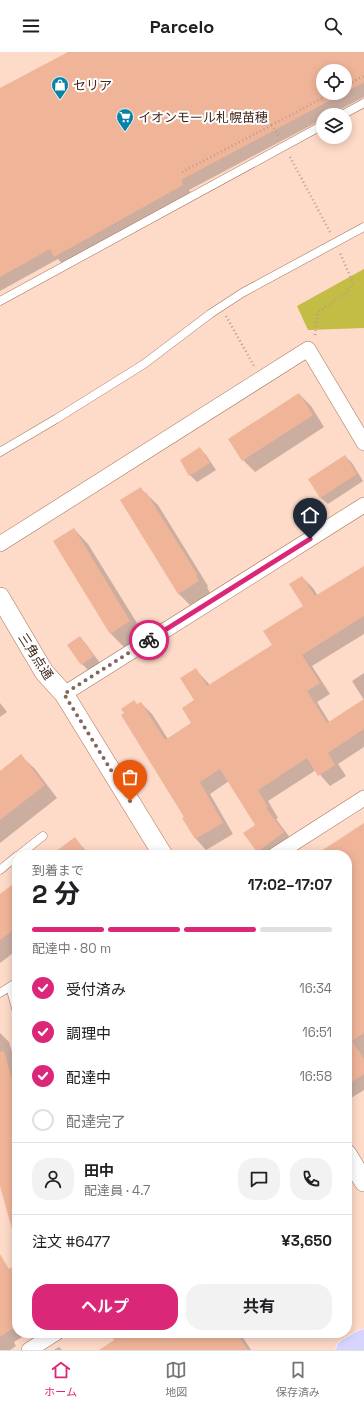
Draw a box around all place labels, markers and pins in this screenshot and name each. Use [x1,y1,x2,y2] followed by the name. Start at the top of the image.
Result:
[50,75,70,100] shop icon: セリア
[73,77,112,94] place label: セリア
[115,107,135,132] supermarket icon: イオンモール札幌苗穂
[138,109,268,126] place label: イオンモール札幌苗穂
[293,498,327,539] pin
[113,760,147,801] pin

